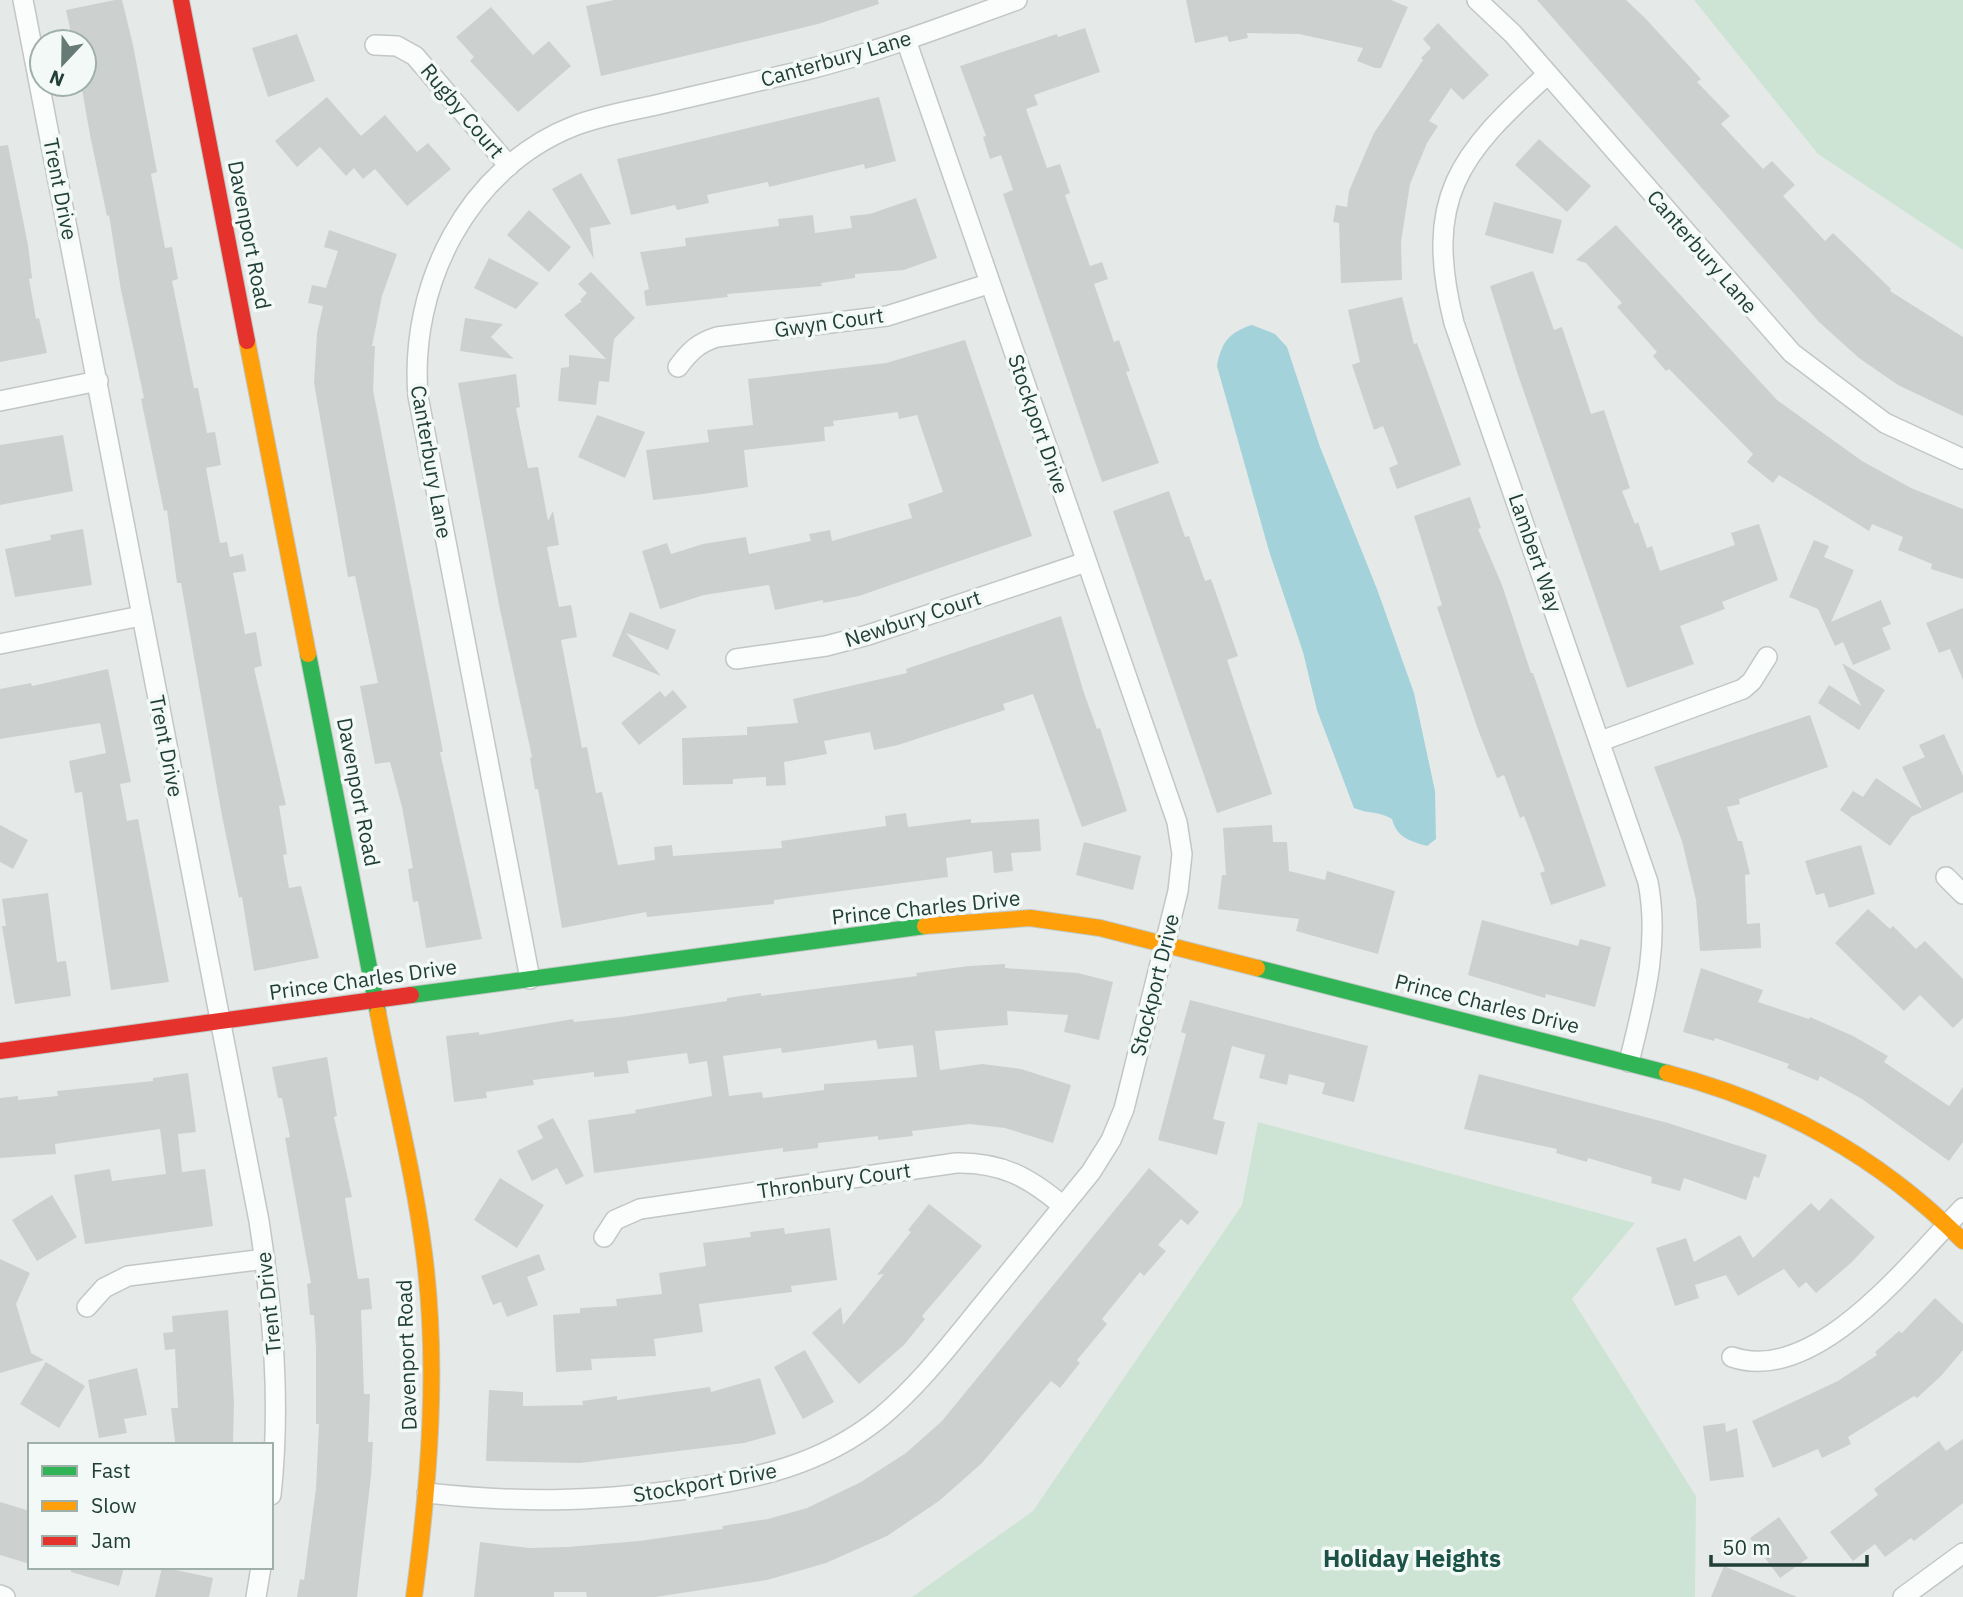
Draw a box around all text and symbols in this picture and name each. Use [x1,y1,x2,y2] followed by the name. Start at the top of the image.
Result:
[757,23,914,93] street label: Canterbury Lane
[28,28,98,98] north arrow
[415,57,511,164] street label: Rugby Court
[46,65,68,92] text: N
[37,135,85,242] street label: Trent Drive
[222,158,278,312] street label: Davenport Road
[1641,184,1764,319] street label: Canterbury Lane
[772,300,885,344] street label: Gwyn Court
[1002,350,1076,497] street label: Stockport Drive
[405,383,459,541] street label: Canterbury Lane
[1503,490,1570,616] street label: Lambert Way
[841,583,984,653] street label: Newbury Court
[143,692,191,799] street label: Trent Drive
[331,715,387,869] street label: Davenport Road
[830,883,1022,931] street label: Prince Charles Drive
[1123,911,1185,1059] street label: Stockport Drive
[267,952,459,1006] street label: Prince Charles Drive
[1392,967,1583,1040] street label: Prince Charles Drive
[755,1155,912,1205] street label: Thronbury Court
[249,1250,287,1356] street label: Trent Drive
[389,1279,423,1431] street label: Davenport Road
[28,1443,273,1569] legend
[91,1456,131,1484] text: Fast
[631,1456,779,1508] street label: Stockport Drive
[91,1491,137,1519] text: Slow
[1711,1524,1867,1568] scale bar
[91,1526,131,1554] text: Jam
[1722,1533,1771,1561] text: 50 m
[1323,1542,1501,1574] district label: Holiday Heights

